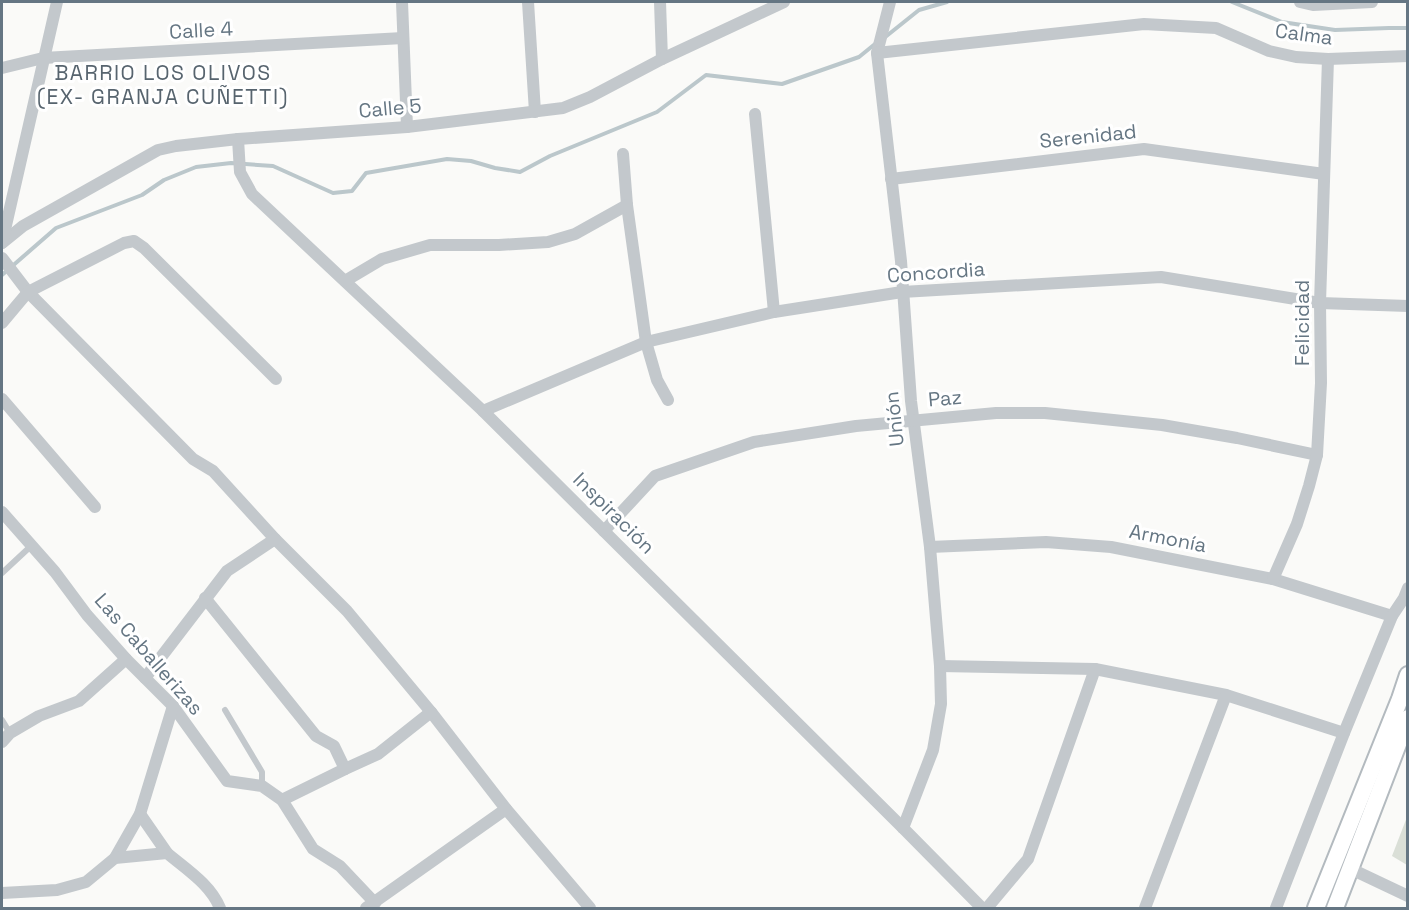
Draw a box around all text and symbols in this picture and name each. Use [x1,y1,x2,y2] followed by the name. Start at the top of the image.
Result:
[169,15,233,45] street label: Calle 4
[1273,17,1335,51] street label: Calma
[37,59,289,110] district label: BARRIO LOS OLIVOS (EX- GRANJA CUÑETTI)
[357,92,423,124] street label: Calle 5
[1038,118,1138,154] street label: Serenidad
[886,256,986,288] street label: Concordia
[1289,280,1315,366] street label: Felicidad
[927,384,963,412] street label: Paz
[878,390,910,448] street label: Unión
[568,467,660,559] street label: Inspiración
[1127,518,1209,558] street label: Armonía
[89,588,209,720] street label: Las Caballerizas

